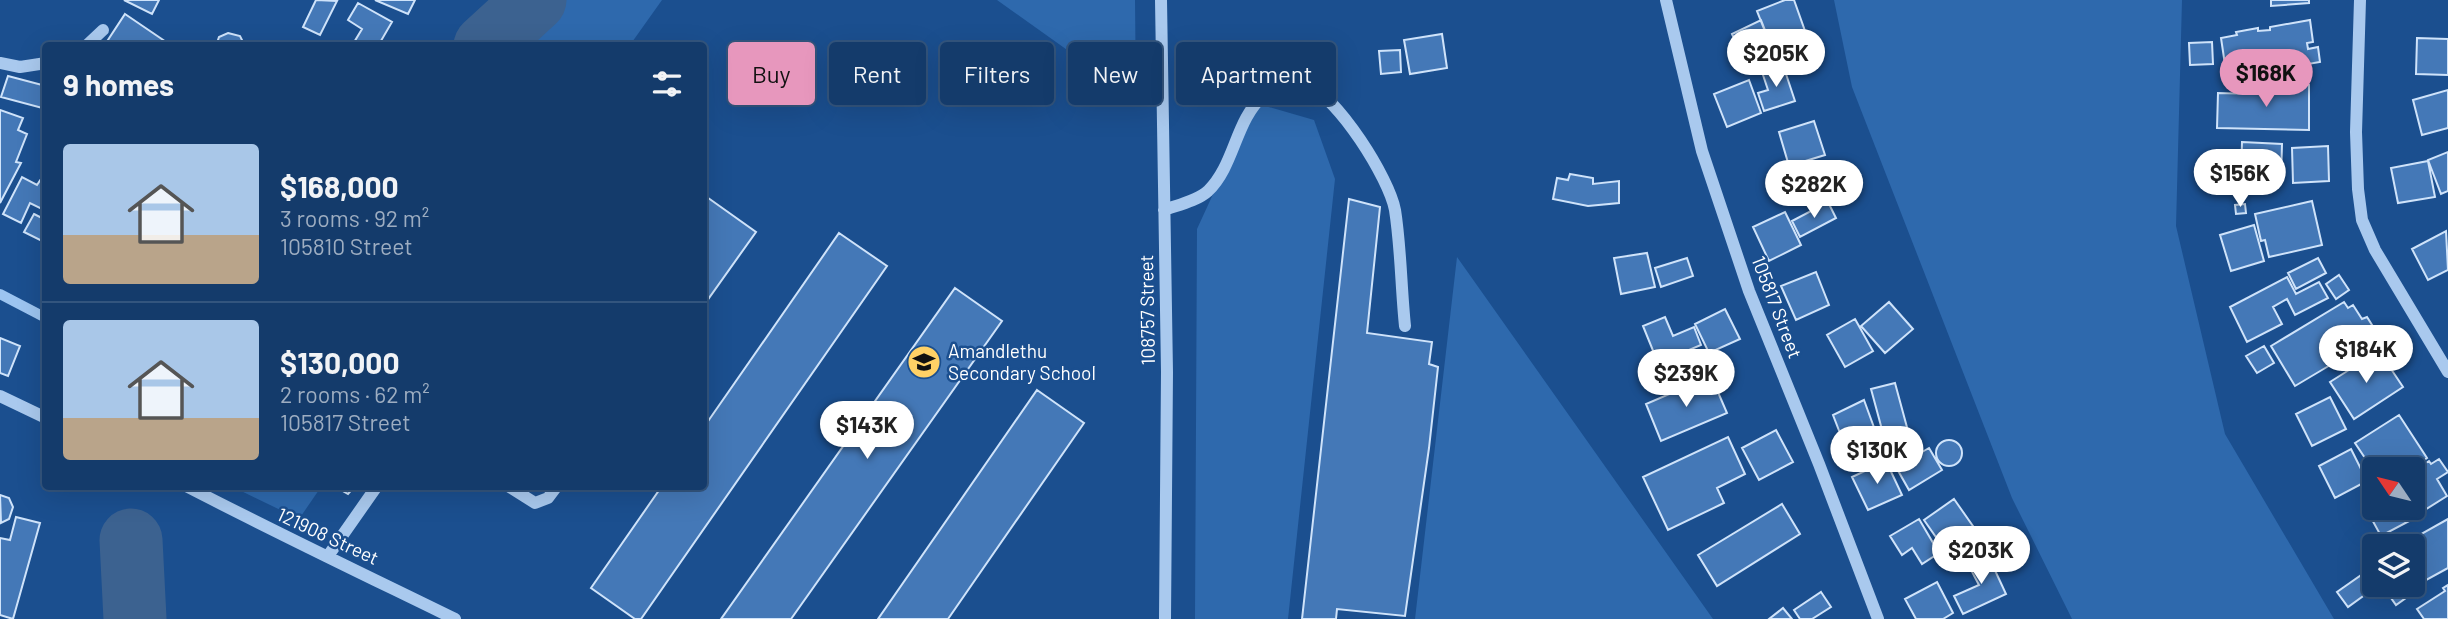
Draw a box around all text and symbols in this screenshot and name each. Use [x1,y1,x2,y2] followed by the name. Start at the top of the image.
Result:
[1727,29,1825,89] pin: $205K
[1743,38,1809,66] text: $205K
[728,42,815,105] chip: Buy
[829,42,926,105] chip: Rent
[940,42,1054,105] chip: Filters
[1068,42,1162,105] chip: New
[1176,42,1336,105] chip: Apartment
[2217,50,2315,109] pin: $168K
[2236,58,2296,86] text: $168K
[648,65,686,103] icon: filters
[63,66,174,102] text: 9 homes
[2191,150,2289,209] pin: $156K
[2210,158,2270,186] text: $156K
[1765,160,1863,220] pin: $282K
[280,168,399,204] text: $168,000
[1781,169,1847,197] text: $282K
[119,172,203,256] icon: home
[280,204,429,232] text: 3 rooms · 92 m²
[280,232,413,260] text: 105810 Street
[1747,252,1808,361] street label: 105817 Street
[1134,254,1159,366] street label: 108757 Street
[2317,326,2415,385] pin: $184K
[2335,334,2397,362] text: $184K
[948,339,1096,384] place label: Amandlethu Secondary School
[905,343,943,381] school or university icon: Amandlethu Secondary School
[280,344,400,380] text: $130,000
[119,348,203,432] icon: home
[1637,350,1735,409] pin: $239K
[1654,358,1718,386] text: $239K
[280,380,430,408] text: 2 rooms · 62 m²
[818,402,916,461] pin: $143K
[280,408,411,436] text: 105817 Street
[836,410,898,438] text: $143K
[1828,426,1926,486] pin: $130K
[1846,435,1908,463] text: $130K
[2362,457,2426,520] north arrow
[2362,457,2425,597] map controls
[274,502,383,569] street label: 121908 Street
[1932,526,2030,586] pin: $203K
[2362,534,2425,597] button: layers
[1948,535,2014,563] text: $203K

